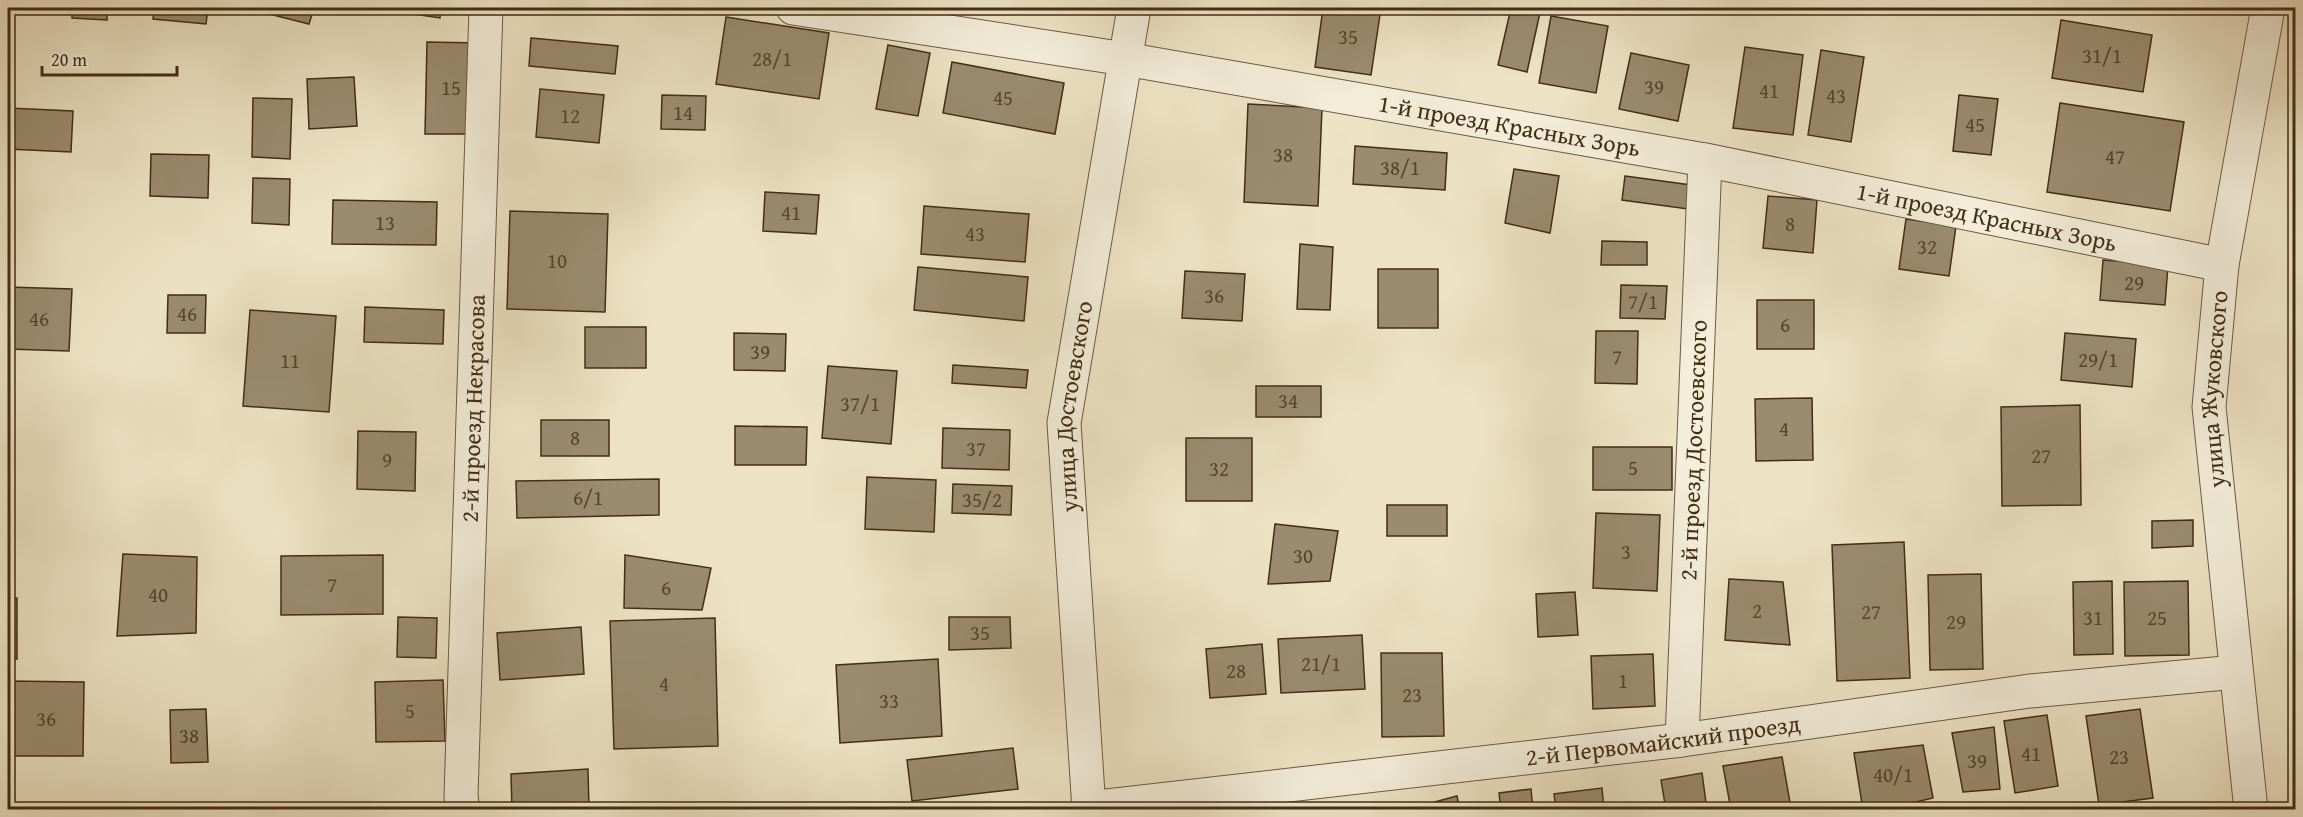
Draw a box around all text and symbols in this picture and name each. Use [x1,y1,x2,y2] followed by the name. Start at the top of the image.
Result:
[1338,21,1358,52] house number: 35
[42,39,177,77] scale bar
[2082,40,2122,71] house number: 31/1
[752,43,792,74] house number: 28/1
[51,46,87,73] text: 20 m
[1644,71,1664,102] house number: 39
[441,72,461,103] house number: 15
[1759,75,1779,106] house number: 41
[1826,80,1846,111] house number: 43
[993,82,1013,113] house number: 45
[1376,85,1643,165] street label: 1-й проезд Красных Зорь
[673,97,693,128] house number: 14
[560,100,580,131] house number: 12
[1965,109,1985,140] house number: 45
[1273,139,1293,170] house number: 38
[2105,141,2125,172] house number: 47
[1380,152,1420,183] house number: 38/1
[1853,173,2120,260] street label: 1-й проезд Красных Зорь
[781,197,801,228] house number: 41
[375,207,395,238] house number: 13
[1785,208,1795,239] house number: 8
[965,218,985,249] house number: 43
[1917,231,1937,262] house number: 32
[547,245,567,276] house number: 10
[2124,267,2144,298] house number: 29
[1204,280,1224,311] house number: 36
[1628,286,1658,317] house number: 7/1
[2190,289,2237,491] street label: улица Жуковского
[452,293,494,523] street label: 2-й проезд Некрасова
[177,298,197,329] house number: 46
[1046,298,1101,514] street label: улица Достоевского
[29,303,49,334] house number: 46
[1780,309,1790,340] house number: 6
[1670,319,1716,581] street label: 2-й проезд Достоевского
[750,336,770,367] house number: 39
[1612,341,1622,372] house number: 7
[2078,344,2118,375] house number: 29/1
[280,345,300,376] house number: 11
[1278,385,1298,416] house number: 34
[840,388,880,419] house number: 37/1
[1779,413,1789,444] house number: 4
[570,422,580,453] house number: 8
[966,433,986,464] house number: 37
[2031,440,2051,471] house number: 27
[382,444,392,475] house number: 9
[1628,452,1638,483] house number: 5
[1209,453,1229,484] house number: 32
[573,482,603,513] house number: 6/1
[962,484,1002,515] house number: 35/2
[1621,536,1631,567] house number: 3
[1293,540,1313,571] house number: 30
[327,569,337,600] house number: 7
[661,572,671,603] house number: 6
[148,579,168,610] house number: 40
[1752,595,1762,626] house number: 2
[1861,596,1881,627] house number: 27
[2083,602,2103,633] house number: 31
[2147,602,2167,633] house number: 25
[1946,606,1966,637] house number: 29
[970,617,990,648] house number: 35
[1301,648,1341,679] house number: 21/1
[1226,655,1246,686] house number: 28
[1618,665,1628,696] house number: 1
[659,668,669,699] house number: 4
[1402,679,1422,710] house number: 23
[879,685,899,716] house number: 33
[405,695,415,726] house number: 5
[36,703,56,734] house number: 36
[1524,706,1803,775] street label: 2-й Первомайский проезд
[179,720,199,751] house number: 38
[2021,738,2041,769] house number: 41
[2109,741,2129,772] house number: 23
[1967,745,1987,776] house number: 39
[1873,759,1913,790] house number: 40/1

